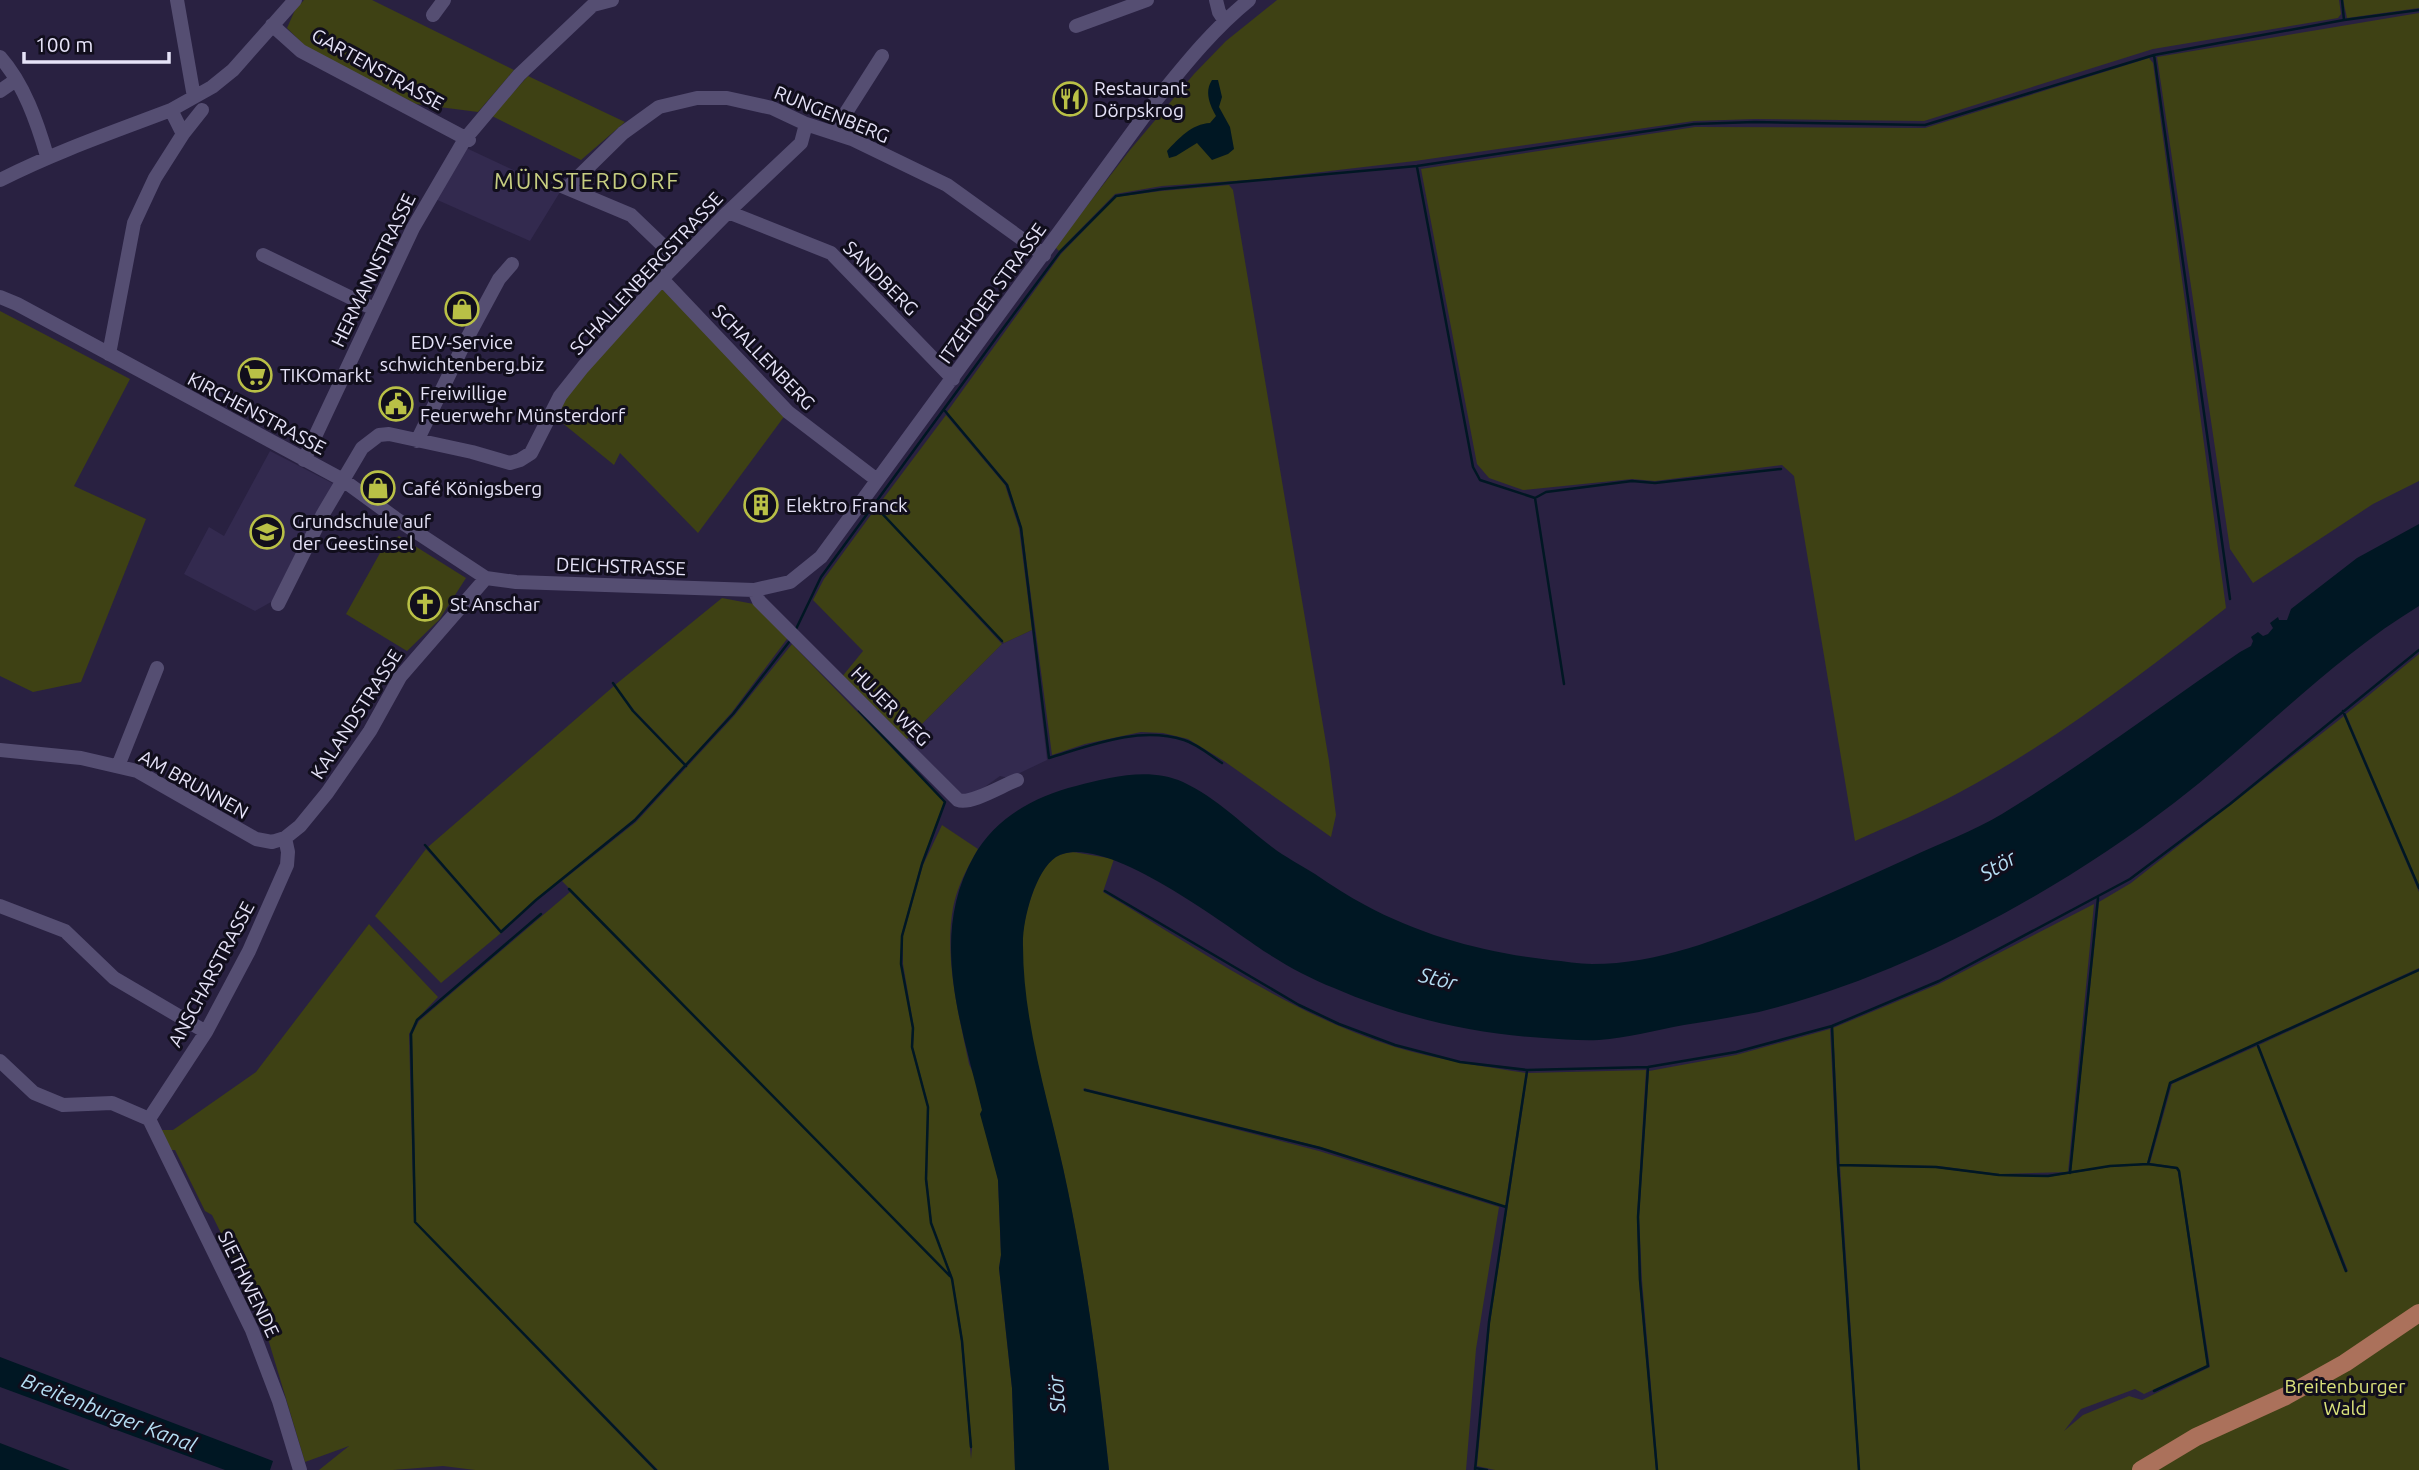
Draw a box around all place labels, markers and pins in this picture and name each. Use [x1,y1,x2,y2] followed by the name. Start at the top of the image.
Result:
[1094,77,1188,121] place label: Restaurant Dörpskrog
[1051,80,1089,118] restaurant icon: Restaurant Dörpskrog
[443,290,481,328] shop icon: EDV-Service schwichtenberg.biz
[380,331,545,375] place label: EDV-Service schwichtenberg.biz
[236,356,274,394] supermarket icon: TIKOmarkt
[280,364,372,386] place label: TIKOmarkt
[420,382,626,426] place label: Freiwillige Feuerwehr Münsterdorf
[377,385,415,423] public building icon: Freiwillige Feuerwehr Münsterdorf
[359,469,397,507] shop icon: Café Königsberg
[402,477,542,499] place label: Café Königsberg
[742,486,780,524] building icon: Elektro Franck
[786,494,908,516] place label: Elektro Franck
[292,510,432,554] place label: Grundschule auf der Geestinsel
[248,513,286,551] school or university icon: Grundschule auf der Geestinsel
[406,585,444,623] church icon: St Anschar
[450,593,540,615] place label: St Anschar

